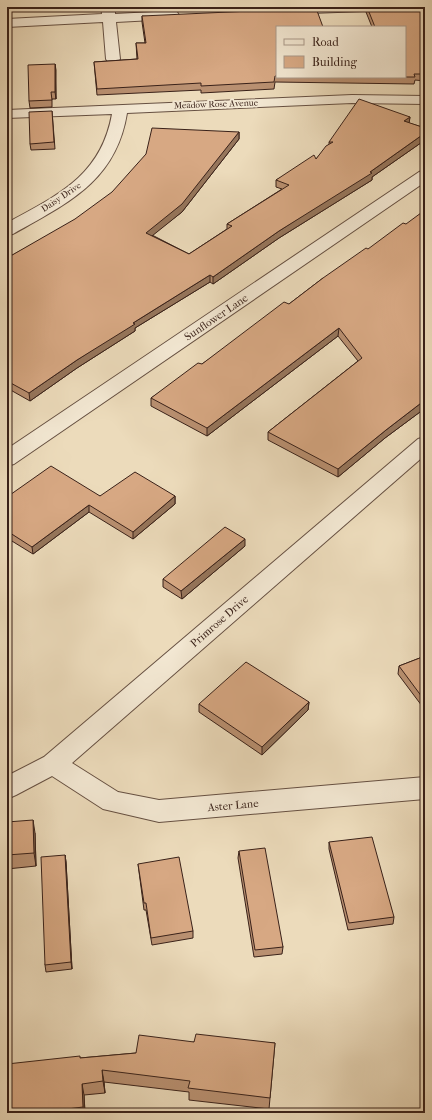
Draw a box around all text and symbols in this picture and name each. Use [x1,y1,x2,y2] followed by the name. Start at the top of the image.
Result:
[276,26,406,78] legend
[312,35,339,49] text: Road
[312,55,357,69] text: Building
[174,98,259,110] street label: Meadow Rose Avenue
[39,180,83,214] street label: Daisy Drive
[182,291,251,343] street label: Sunflower Lane
[188,592,251,650] street label: Primrose Drive
[206,797,260,814] street label: Aster Lane

